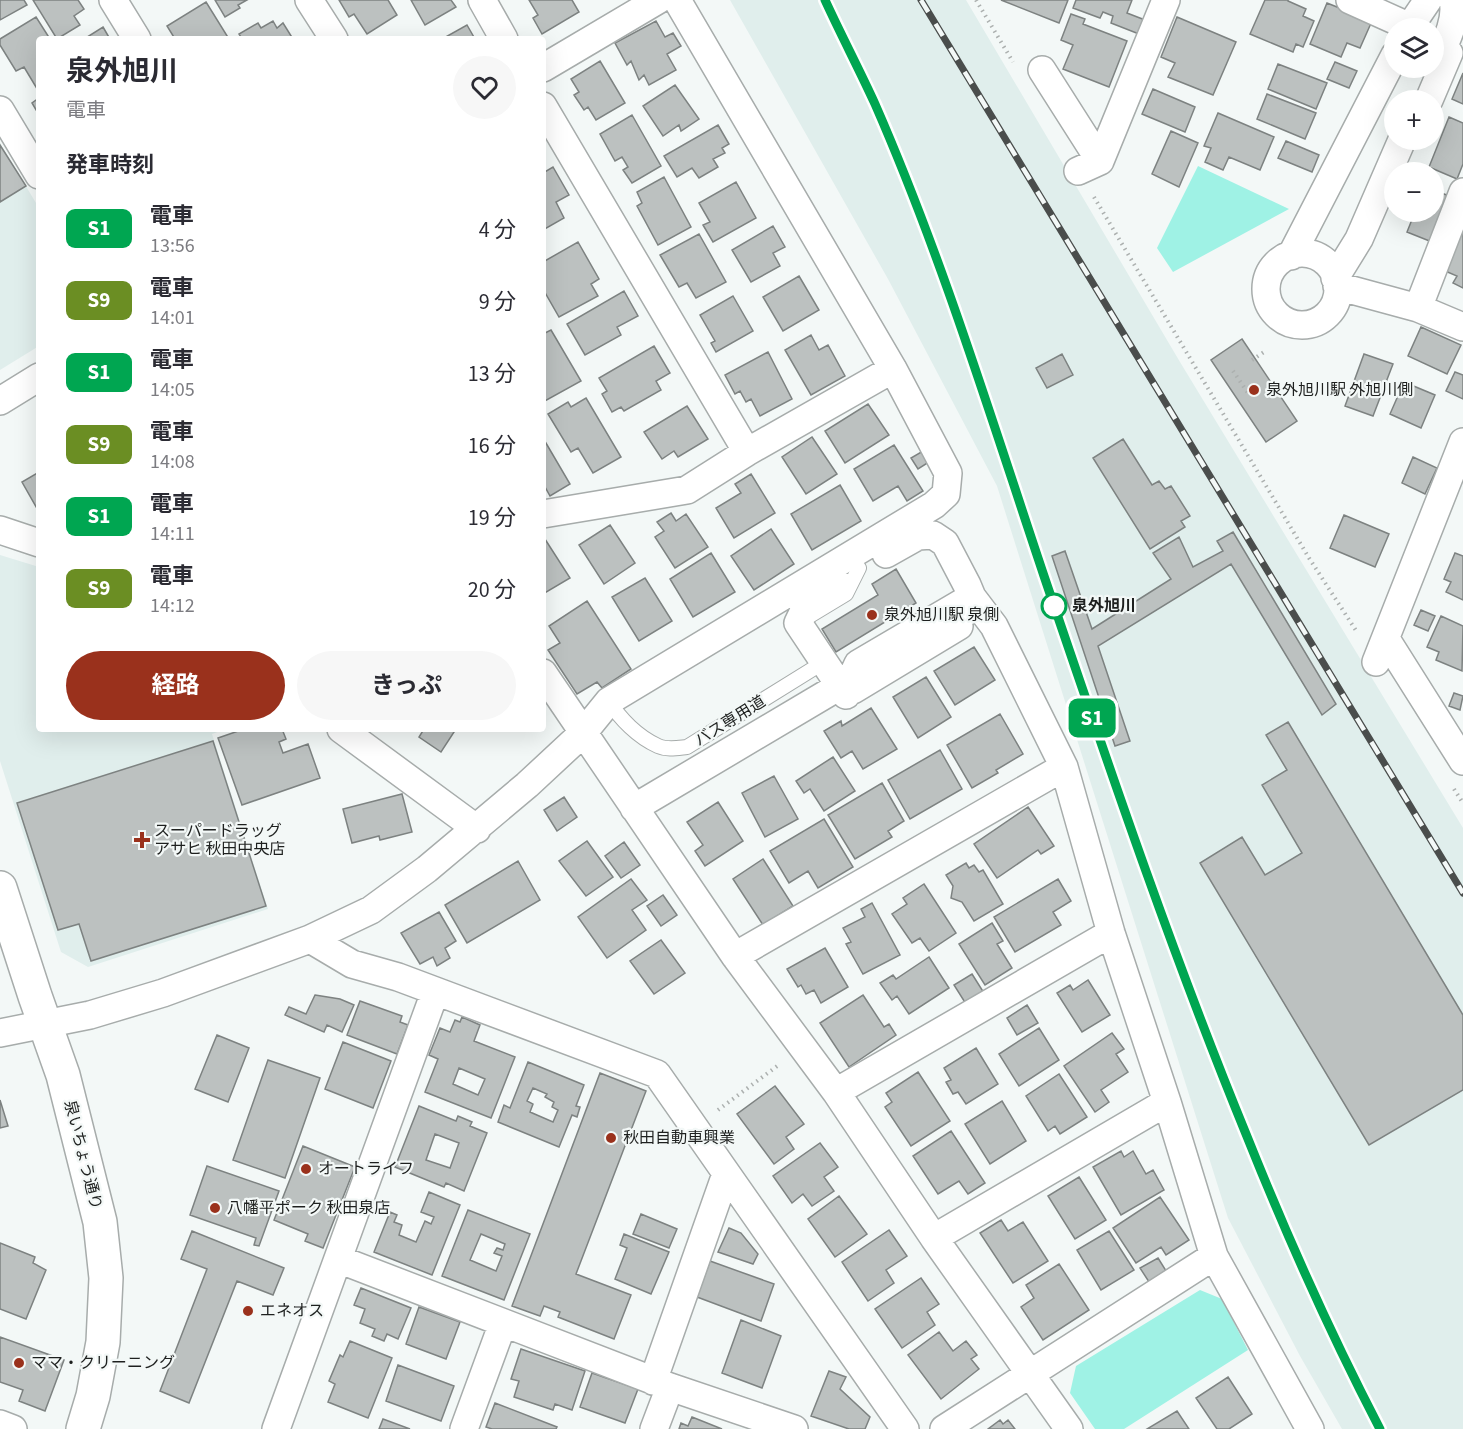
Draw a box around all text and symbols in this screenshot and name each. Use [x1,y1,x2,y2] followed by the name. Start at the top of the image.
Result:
[1384,18,1444,222] map controls
[1384,18,1444,78] button: layers
[66,51,178,91] text: 泉外旭川
[453,56,516,119] button: heart
[1384,90,1444,150] button: +
[66,97,106,125] text: 電車
[66,149,154,181] text: 発車時刻
[1384,162,1444,222] button: −
[150,200,194,232] text: 電車
[88,213,110,243] text: S1
[479,214,516,246] text: 4 分
[150,232,195,260] text: 13:56
[150,272,194,304] text: 電車
[88,285,110,315] text: S9
[479,286,516,318] text: 9 分
[150,304,195,332] text: 14:01
[150,344,194,376] text: 電車
[88,357,110,387] text: S1
[468,358,516,390] text: 13 分
[150,376,195,404] text: 14:05
[1266,379,1413,401] place label: 泉外旭川駅 外旭川側
[1247,383,1261,397] marker: 泉外旭川駅 外旭川側
[150,416,194,448] text: 電車
[88,429,110,459] text: S9
[468,430,516,462] text: 16 分
[150,448,195,476] text: 14:08
[150,488,194,520] text: 電車
[88,501,110,531] text: S1
[468,502,516,534] text: 19 分
[150,520,195,548] text: 14:11
[150,560,194,592] text: 電車
[88,573,110,603] text: S9
[468,574,516,606] text: 20 分
[150,592,195,620] text: 14:12
[1041,593,1067,619] marker: 泉外旭川
[1072,595,1136,617] place label: 泉外旭川
[884,604,999,626] place label: 泉外旭川駅 泉側
[865,608,879,622] marker: 泉外旭川駅 泉側
[66,651,285,720] button: 経路
[297,651,516,720] button: きっぷ
[690,690,770,752] street label: バス専用道
[1065,698,1119,738] line badge: S1
[1081,703,1103,733] text: S1
[154,820,285,860] place label: スーパードラッグ アサヒ 秋田中央店
[135,833,149,847] marker: スーパードラッグ アサヒ 秋田中央店
[59,1098,107,1212] street label: 泉いちょう通り
[623,1127,735,1149] place label: 秋田自動車興業
[604,1131,618,1145] marker: 秋田自動車興業
[318,1158,414,1180] place label: オートライフ
[299,1162,313,1176] marker: オートライフ
[227,1197,390,1219] place label: 八幡平ポーク 秋田泉店
[208,1201,222,1215] marker: 八幡平ポーク 秋田泉店
[260,1300,324,1322] place label: エネオス
[241,1304,255,1318] marker: エネオス
[31,1352,175,1374] place label: ママ・クリーニング
[12,1356,26,1370] marker: ママ・クリーニング

